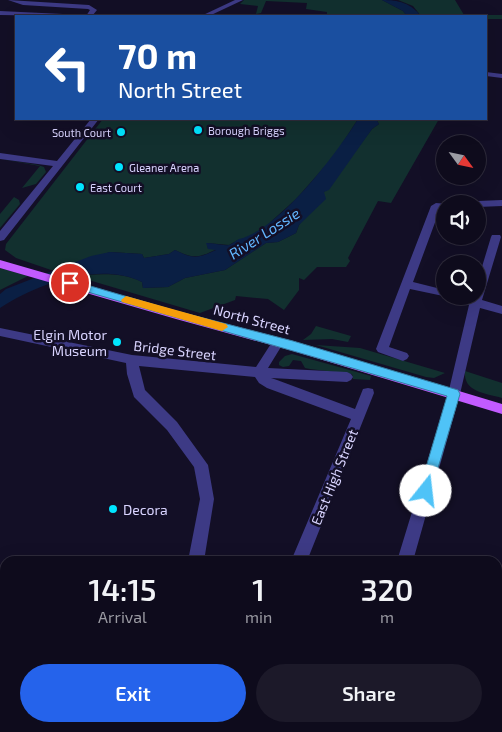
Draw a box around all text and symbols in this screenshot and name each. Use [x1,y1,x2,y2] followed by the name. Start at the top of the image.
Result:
[118,34,197,76] text: 70 m
[35,35,100,100] icon: left
[118,76,242,102] text: North Street
[192,124,204,136] marker: Borough Briggs
[208,124,285,137] place label: Borough Briggs
[52,126,111,139] place label: South Court
[115,126,127,138] marker: South Court
[436,135,486,185] north arrow
[436,135,486,305] map controls
[113,161,125,173] marker: Gleaner Arena
[129,161,199,174] place label: Gleaner Arena
[74,181,86,193] marker: East Court
[90,181,142,194] place label: East Court
[436,195,486,245] button: sound
[225,203,303,263] water label: River Lossie
[436,255,486,305] button: search
[49,262,91,304] pin
[56,269,84,297] icon: arrive
[212,301,292,337] street label: North Street
[33,326,107,359] place label: Elgin Motor Museum
[111,336,123,348] marker: Elgin Motor Museum
[133,337,217,363] street label: Bridge Street
[307,427,361,527] street label: East High Street
[399,464,451,516] position arrow
[123,501,168,518] place label: Decora
[107,503,119,515] marker: Decora
[89,571,156,607] text: 14:15
[252,571,265,607] text: 1
[361,571,413,607] text: 320
[98,607,147,626] text: Arrival
[245,607,272,626] text: min
[380,607,394,626] text: m
[20,664,246,722] button: Exit
[256,664,482,722] button: Share

